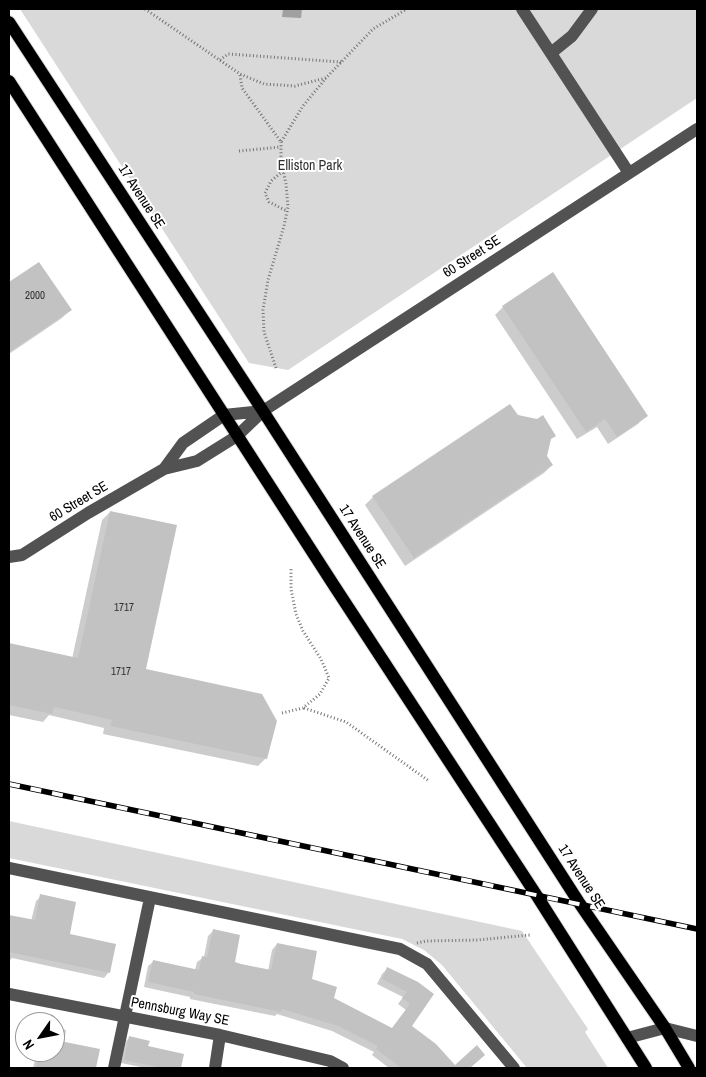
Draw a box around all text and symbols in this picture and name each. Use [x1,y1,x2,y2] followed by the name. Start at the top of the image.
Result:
[278,158,342,174] park label: Elliston Park
[114,162,168,232] street label: 17 Avenue SE
[440,232,504,282] street label: 60 Street SE
[25,289,45,303] house number: 2000
[47,478,111,526] street label: 60 Street SE
[335,502,389,572] street label: 17 Avenue SE
[114,601,134,615] house number: 1717
[111,665,131,679] house number: 1717
[554,842,608,912] street label: 17 Avenue SE
[129,994,231,1030] street label: Pennsburg Way SE
[15,1012,65,1062] north arrow
[18,1036,38,1053] text: N

